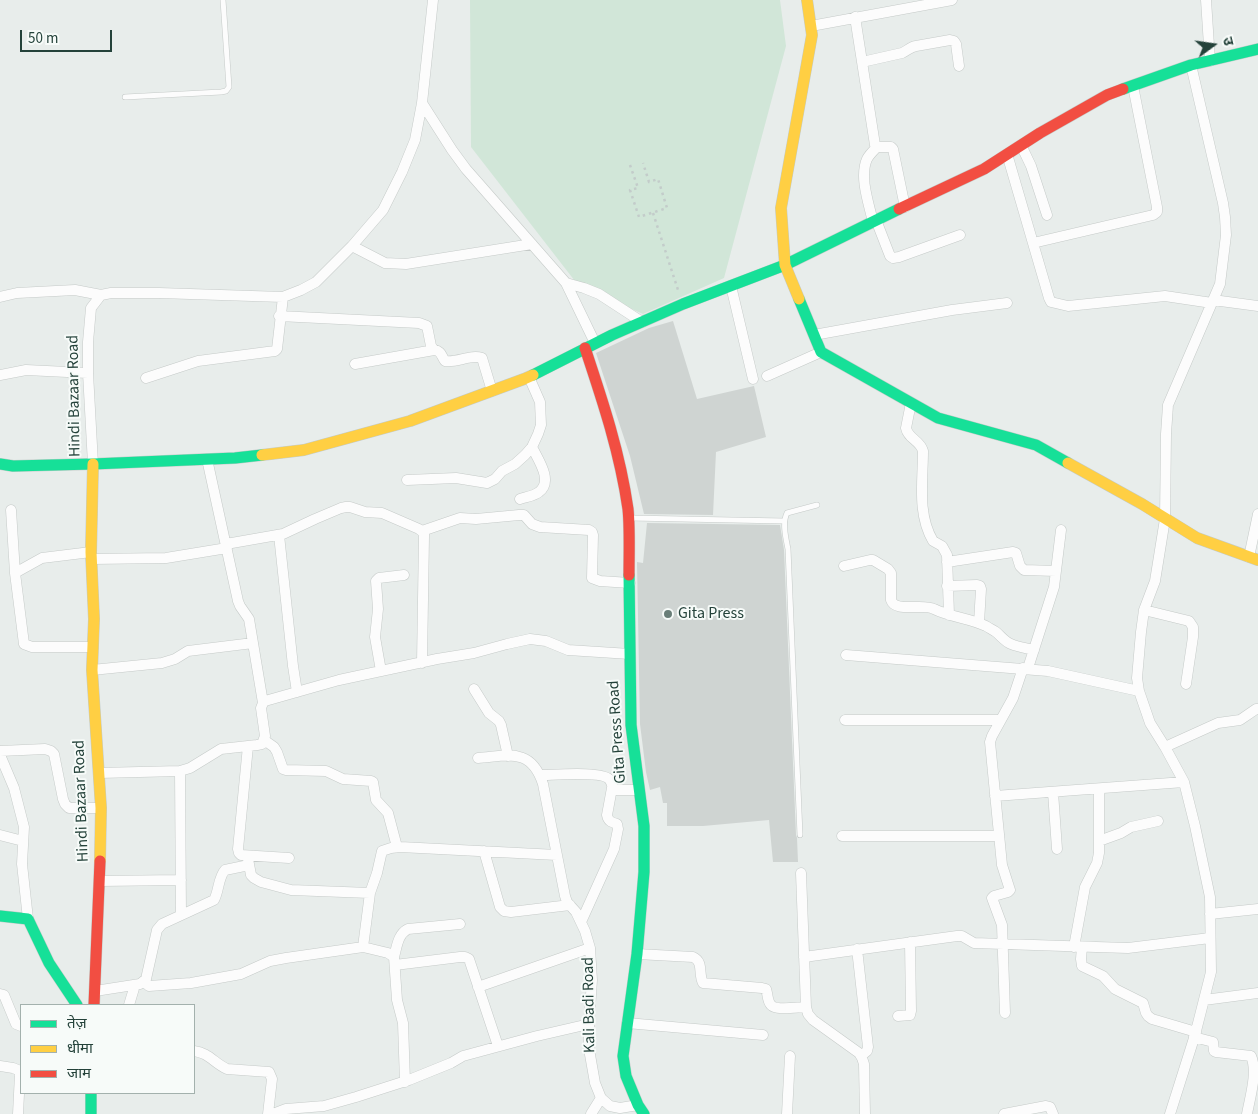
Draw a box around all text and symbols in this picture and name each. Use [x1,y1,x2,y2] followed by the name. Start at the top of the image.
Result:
[22,20,115,52] scale bar
[1188,20,1238,70] north arrow
[28,28,58,49] text: 50 m
[1217,35,1238,48] text: उ
[64,335,86,457] street label: Hindi Bazaar Road
[678,604,744,624] place label: Gita Press
[662,608,674,620] marker: Gita Press
[605,680,631,784] street label: Gita Press Road
[70,740,94,862] street label: Hindi Bazaar Road
[580,957,600,1053] street label: Kali Badi Road
[20,1004,195,1094] legend
[67,1013,87,1034] text: तेज़
[67,1038,93,1059] text: धीमा
[67,1063,91,1084] text: जाम

